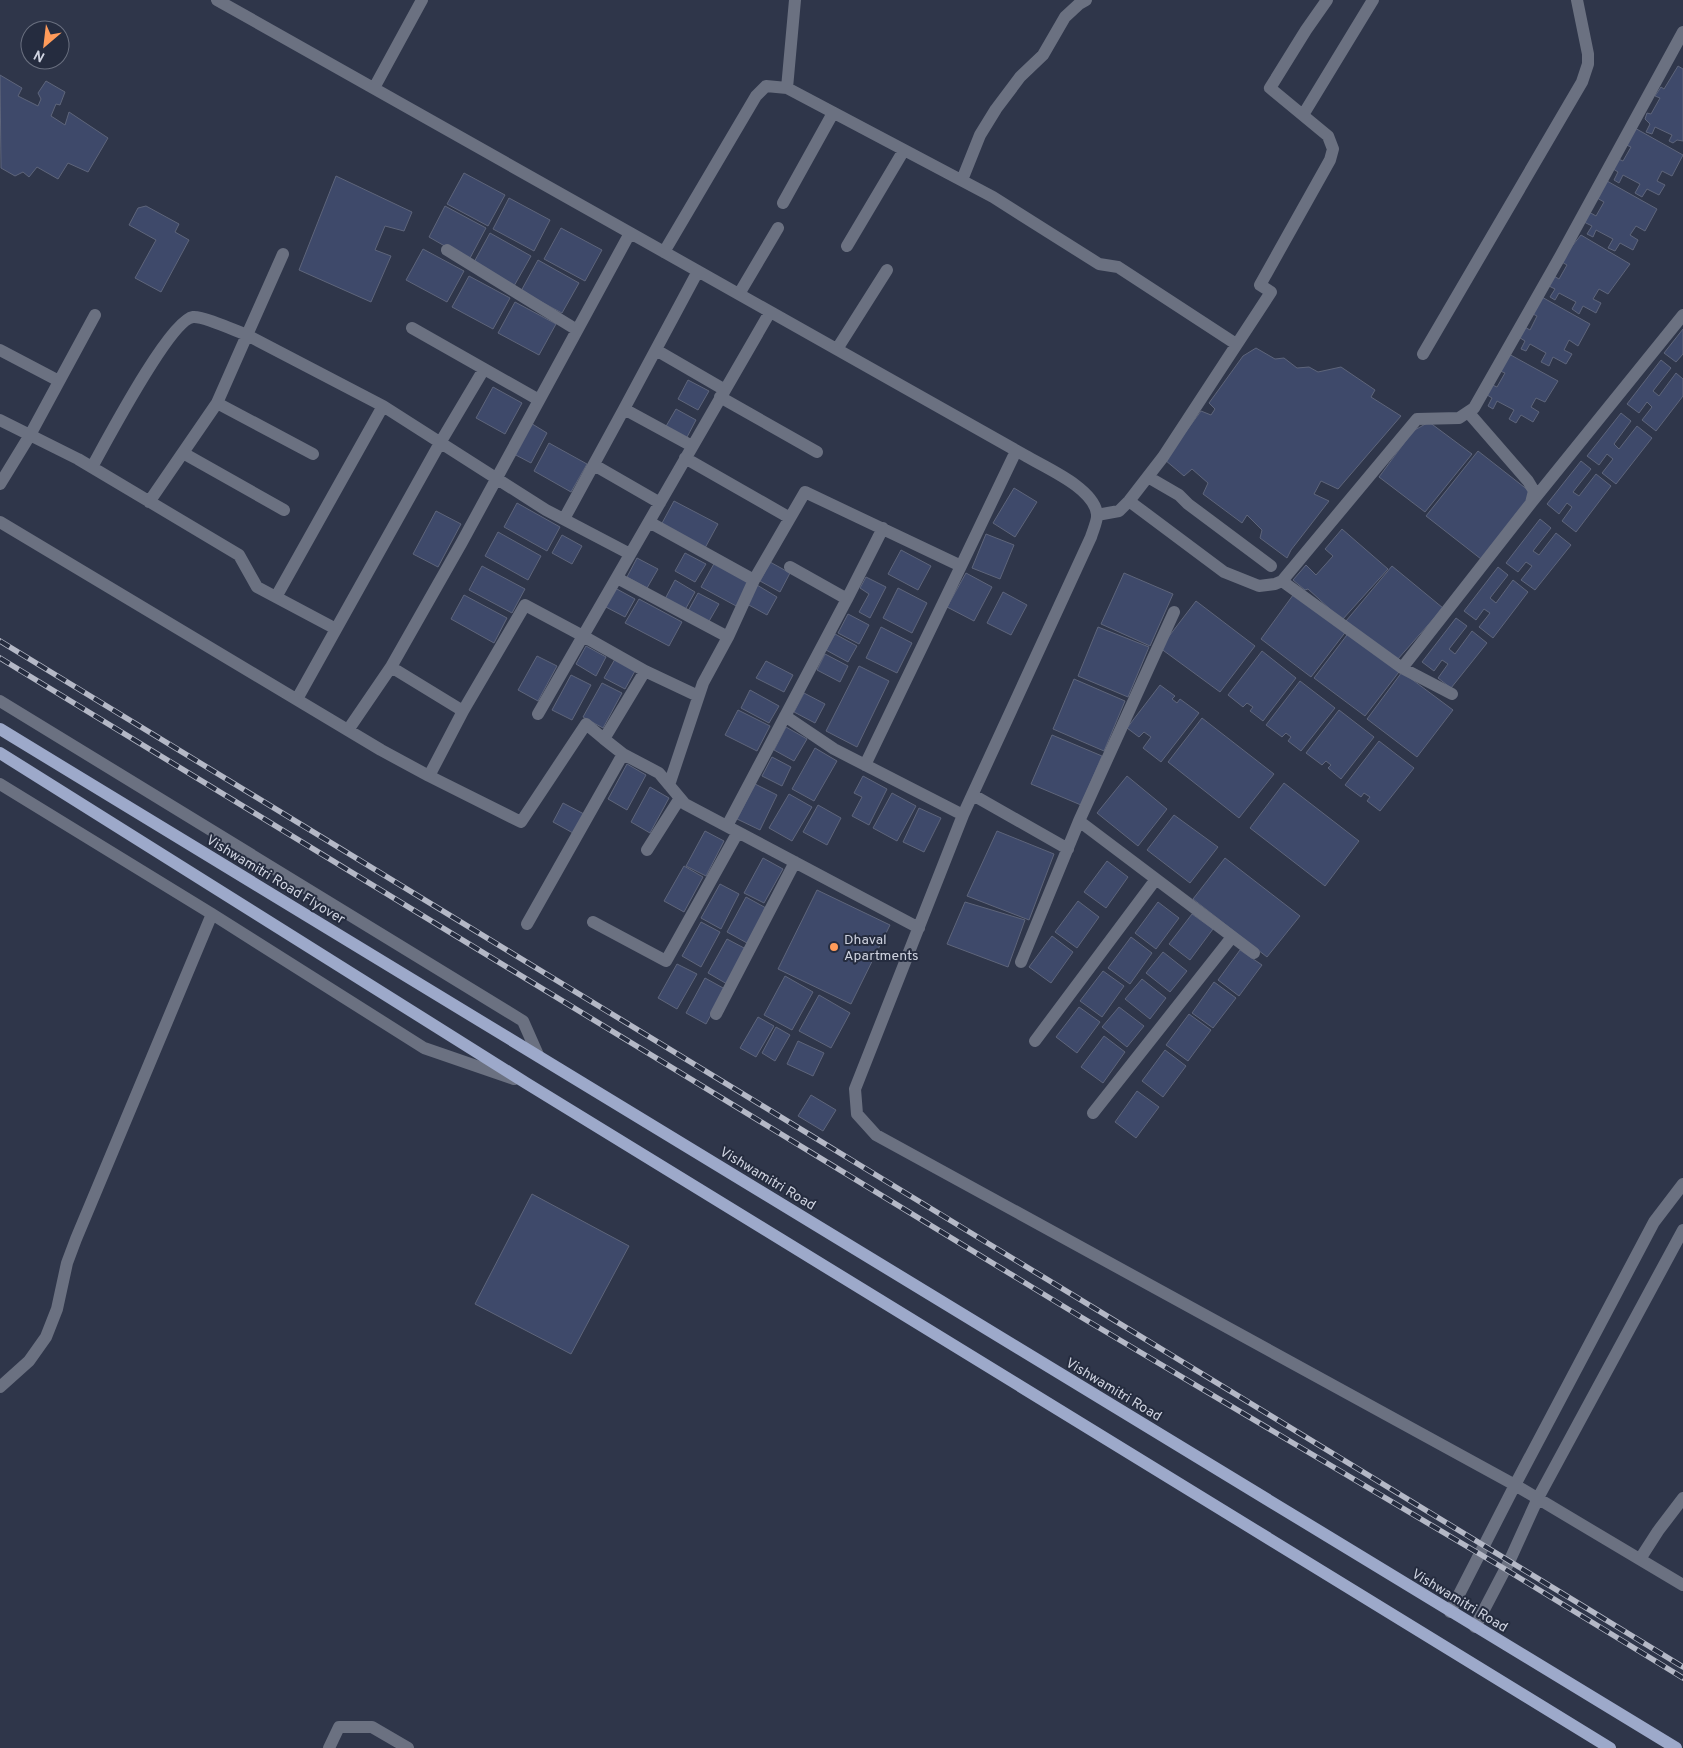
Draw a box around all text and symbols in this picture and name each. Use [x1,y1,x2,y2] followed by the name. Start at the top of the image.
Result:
[20,20,70,70] north arrow
[31,45,48,65] text: N
[203,832,348,929] street label: Vishwamitri Road Flyover
[844,932,919,965] place label: Dhaval Apartments
[828,941,840,953] marker: Dhaval Apartments
[716,1144,818,1215] street label: Vishwamitri Road
[1062,1355,1164,1426] street label: Vishwamitri Road
[1408,1566,1510,1637] street label: Vishwamitri Road

